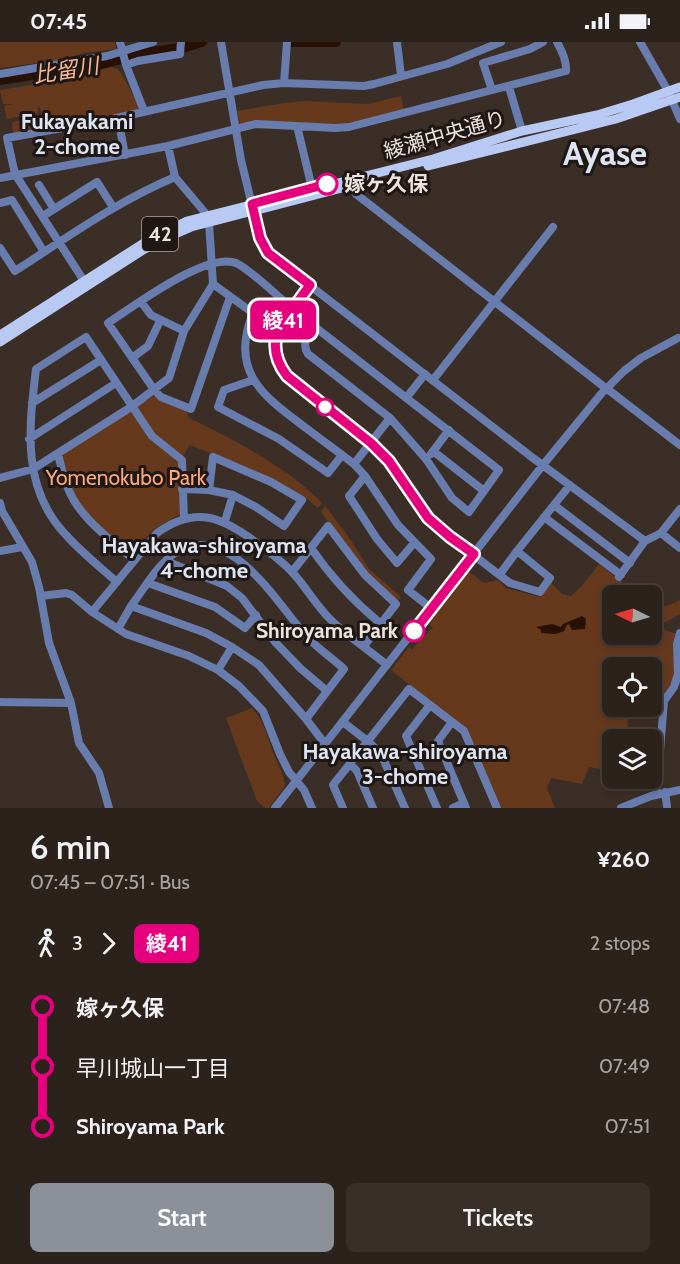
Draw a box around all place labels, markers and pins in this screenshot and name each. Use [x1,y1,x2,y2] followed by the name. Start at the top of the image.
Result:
[344,171,429,196] place label: 嫁ヶ久保
[316,173,338,195] marker: 嫁ヶ久保
[316,398,334,416] unlabelled marker
[256,618,399,643] place label: Shiroyama Park
[403,620,425,642] marker: Shiroyama Park

